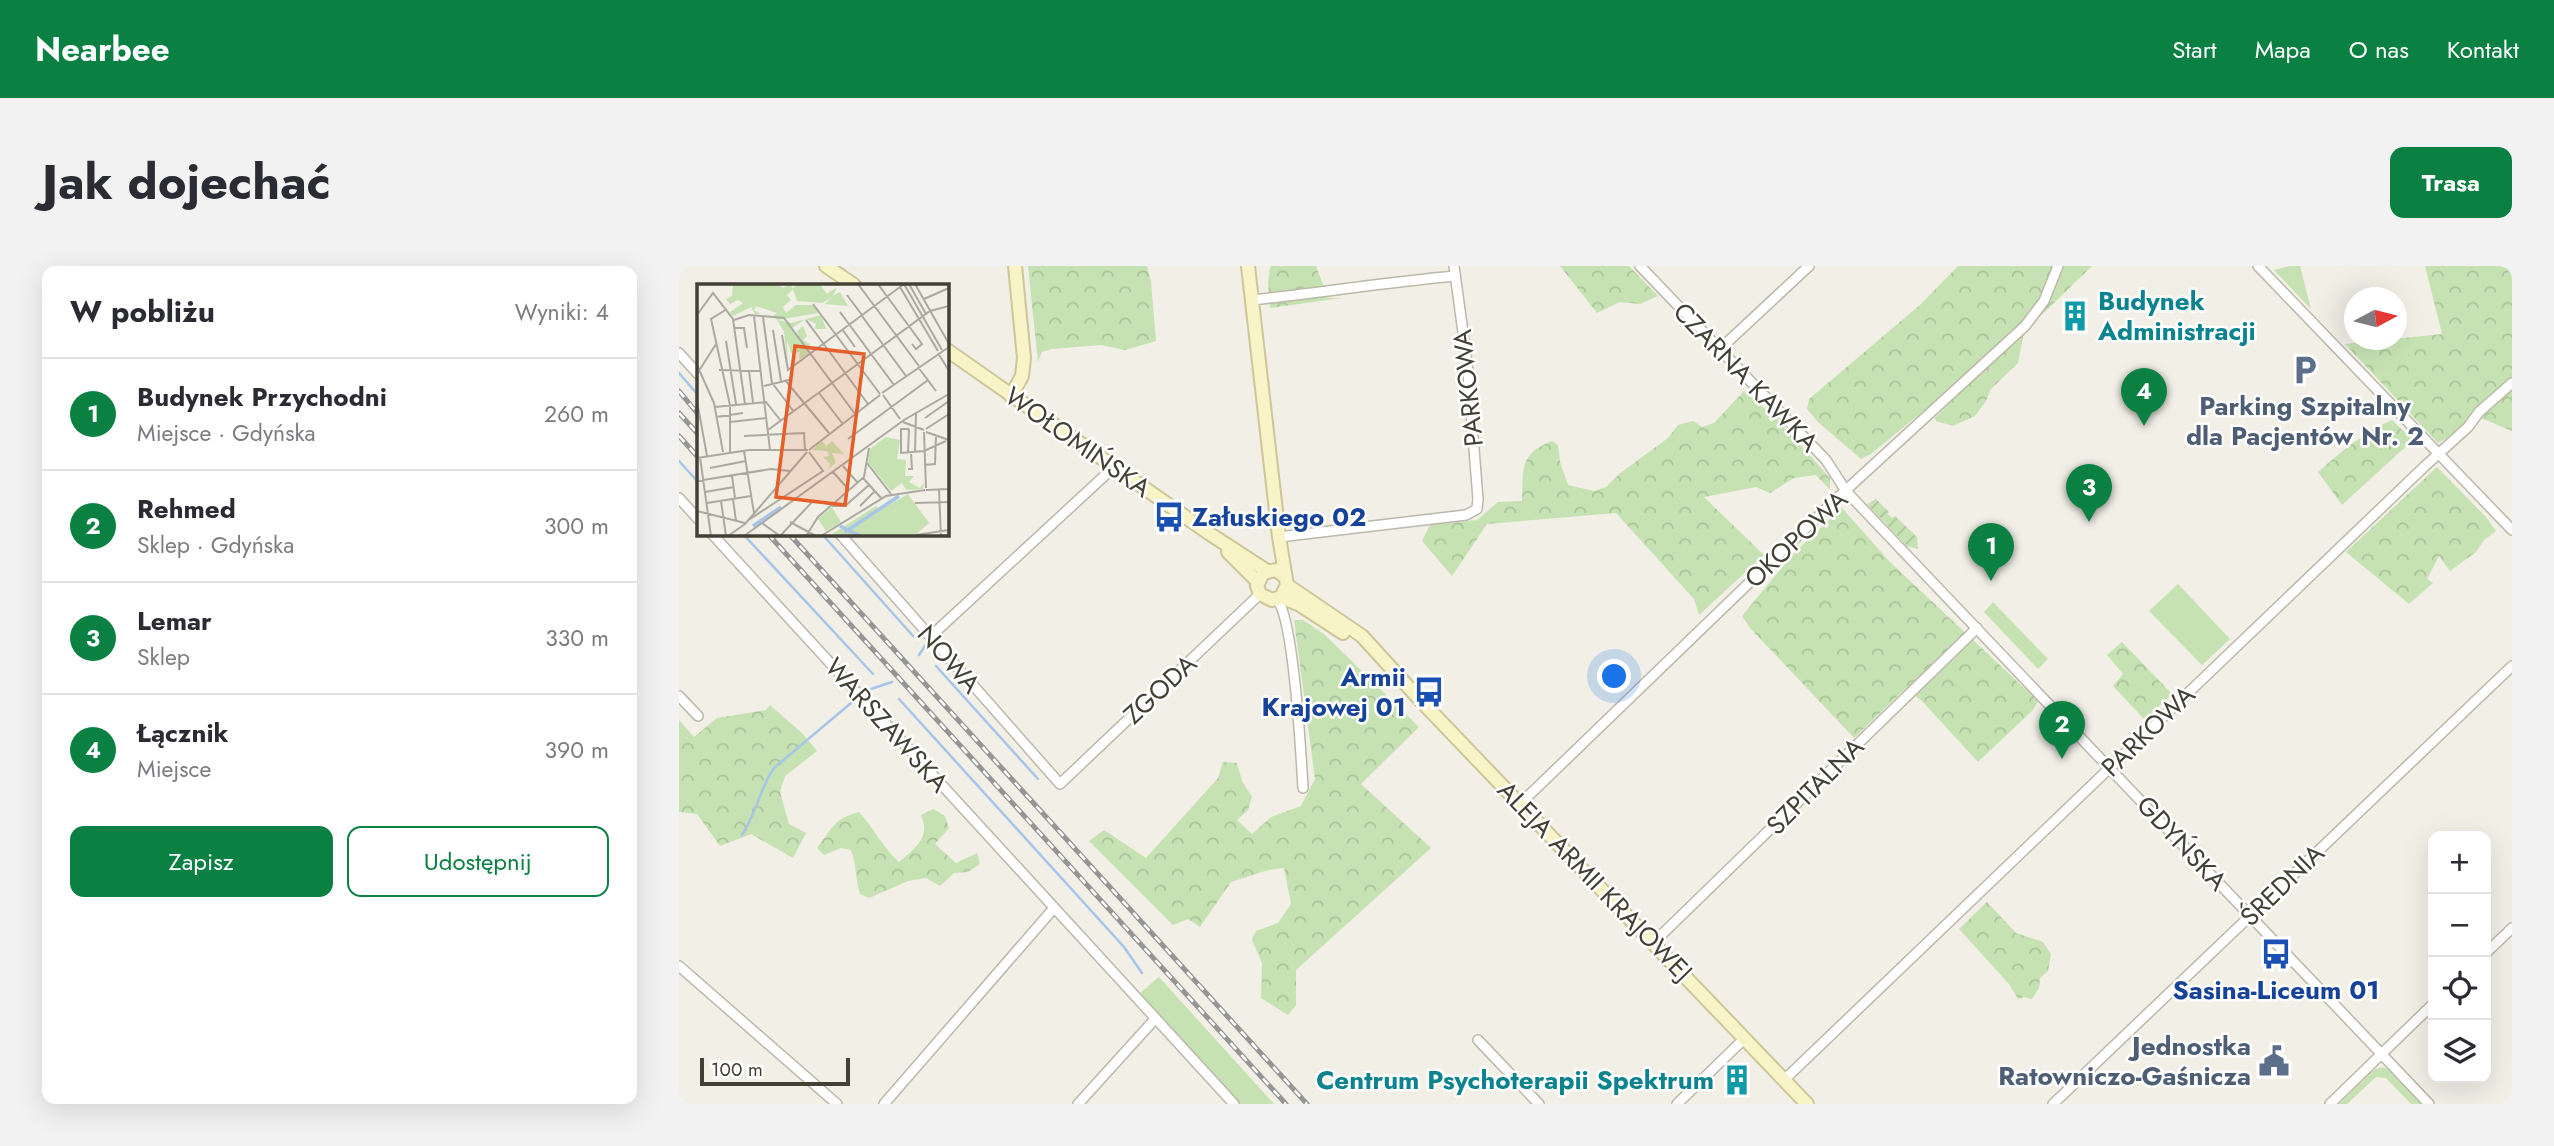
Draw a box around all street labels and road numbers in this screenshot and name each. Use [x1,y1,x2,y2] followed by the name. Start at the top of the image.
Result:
[1665,294,1828,461] street label: CZARNA KAWKA
[1443,327,1493,448] street label: PARKOWA
[997,377,1160,507] street label: WOŁOMIŃSKA
[1736,481,1857,597] street label: OKOPOWA
[908,616,990,702] street label: NOWA
[1115,645,1206,733] street label: ZGODA
[816,649,958,801] street label: WARSZAWSKA
[2093,676,2204,786] street label: PARKOWA
[1757,728,1873,844] street label: SZPITALNA
[1489,772,1701,990] street label: ALEJA ARMII KRAJOWEJ
[2128,787,2237,900] street label: GDYŃSKA
[2231,834,2333,935] street label: ŚREDNIA

